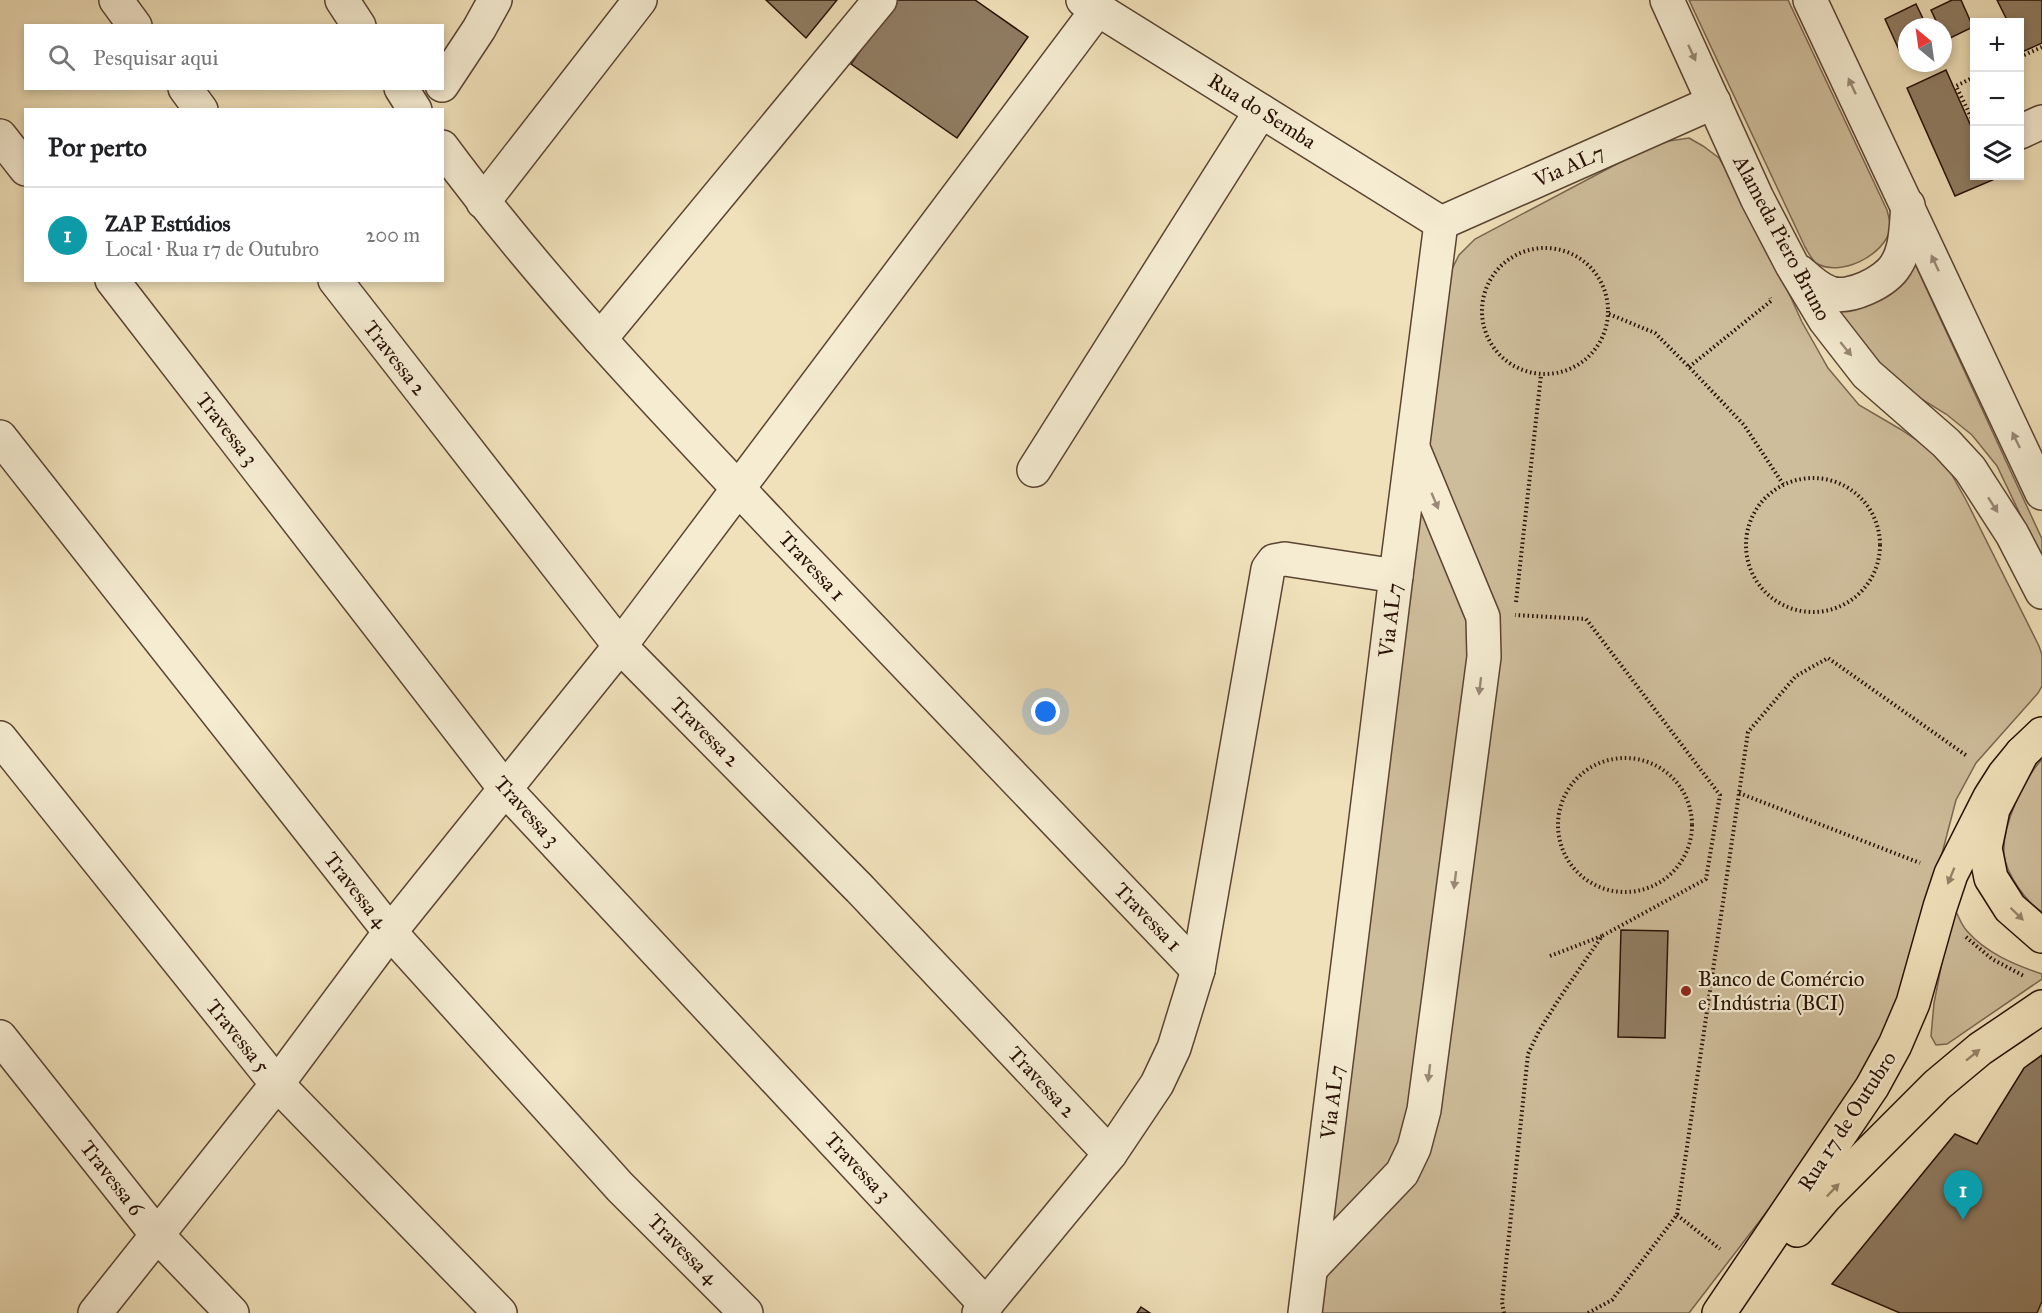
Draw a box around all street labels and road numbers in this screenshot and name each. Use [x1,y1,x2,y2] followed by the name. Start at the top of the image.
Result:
[1203,68,1321,155] street label: Rua do Semba
[1529,139,1608,193] street label: Via AL7
[1727,150,1837,325] street label: Alameda Piero Bruno
[358,315,433,401] street label: Travessa 2
[190,387,264,471] street label: Travessa 3
[773,526,851,606] street label: Travessa 1
[1372,581,1407,660] street label: Via AL7
[665,692,746,773] street label: Travessa 2
[489,770,565,852] street label: Travessa 3
[318,847,395,934] street label: Travessa 4
[1109,877,1187,957] street label: Travessa 1
[200,994,276,1078] street label: Travessa 5
[1002,1041,1082,1124] street label: Travessa 2
[1792,1046,1902,1196] street label: Rua 17 de Outubro
[1314,1063,1349,1142] street label: Via AL7
[819,1127,897,1207] street label: Travessa 3
[75,1135,150,1222] street label: Travessa 6
[642,1208,725,1291] street label: Travessa 4

